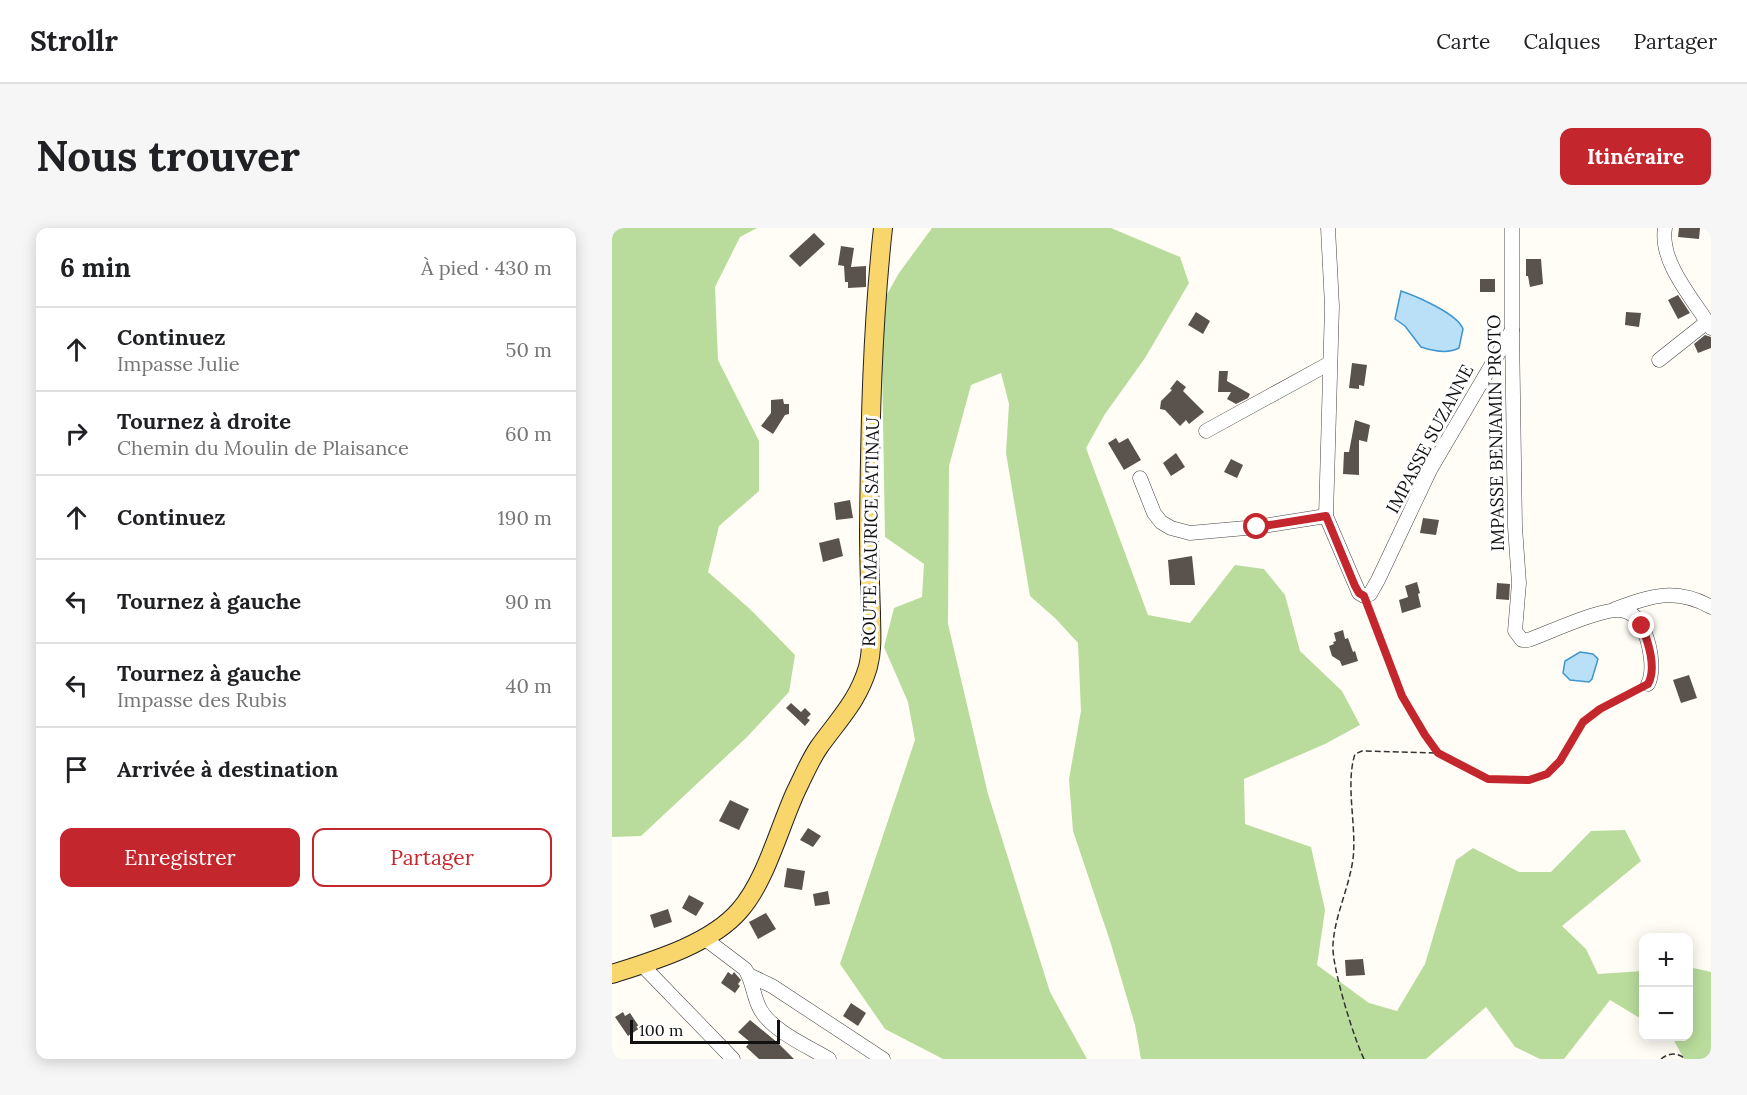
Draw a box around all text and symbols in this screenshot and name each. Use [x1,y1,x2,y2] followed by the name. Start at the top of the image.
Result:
[30,23,118,59] text: Strollr
[1436,28,1490,55] text: Carte
[1523,28,1600,55] text: Calques
[1633,28,1717,55] text: Partager
[1560,128,1711,185] button: Itinéraire
[36,129,300,183] text: Nous trouver
[60,251,131,284] text: 6 min
[421,255,552,280] text: À pied · 430 m
[1482,314,1509,552] street label: IMPASSE BENJAMIN PROTO
[117,323,225,351] text: Continuez
[60,333,93,366] icon: ahead
[506,337,552,362] text: 50 m
[117,351,240,376] text: Impasse Julie
[1381,360,1478,517] street label: IMPASSE SUZANNE
[117,407,291,435] text: Tournez à droite
[60,417,93,450] icon: right
[857,417,884,647] street label: ROUTE MAURICE SATINAU
[505,421,552,446] text: 60 m
[117,435,409,460] text: Chemin du Moulin de Plaisance
[60,501,93,534] icon: ahead
[117,503,225,531] text: Continuez
[498,505,552,530] text: 190 m
[1243,513,1269,539] route start
[60,585,93,618] icon: left
[117,587,301,615] text: Tournez à gauche
[505,589,552,614] text: 90 m
[1628,612,1654,638] route end
[117,659,301,687] text: Tournez à gauche
[60,669,93,702] icon: left
[506,673,552,698] text: 40 m
[117,687,287,712] text: Impasse des Rubis
[60,753,93,786] icon: arrive
[117,755,338,783] text: Arrivée à destination
[60,828,300,887] button: Enregistrer
[312,828,552,887] button: Partager
[1639,933,1693,1041] map controls
[1639,933,1693,987] button: +
[1639,987,1693,1041] button: −
[630,1017,780,1044] scale bar
[639,1020,683,1040] text: 100 m

